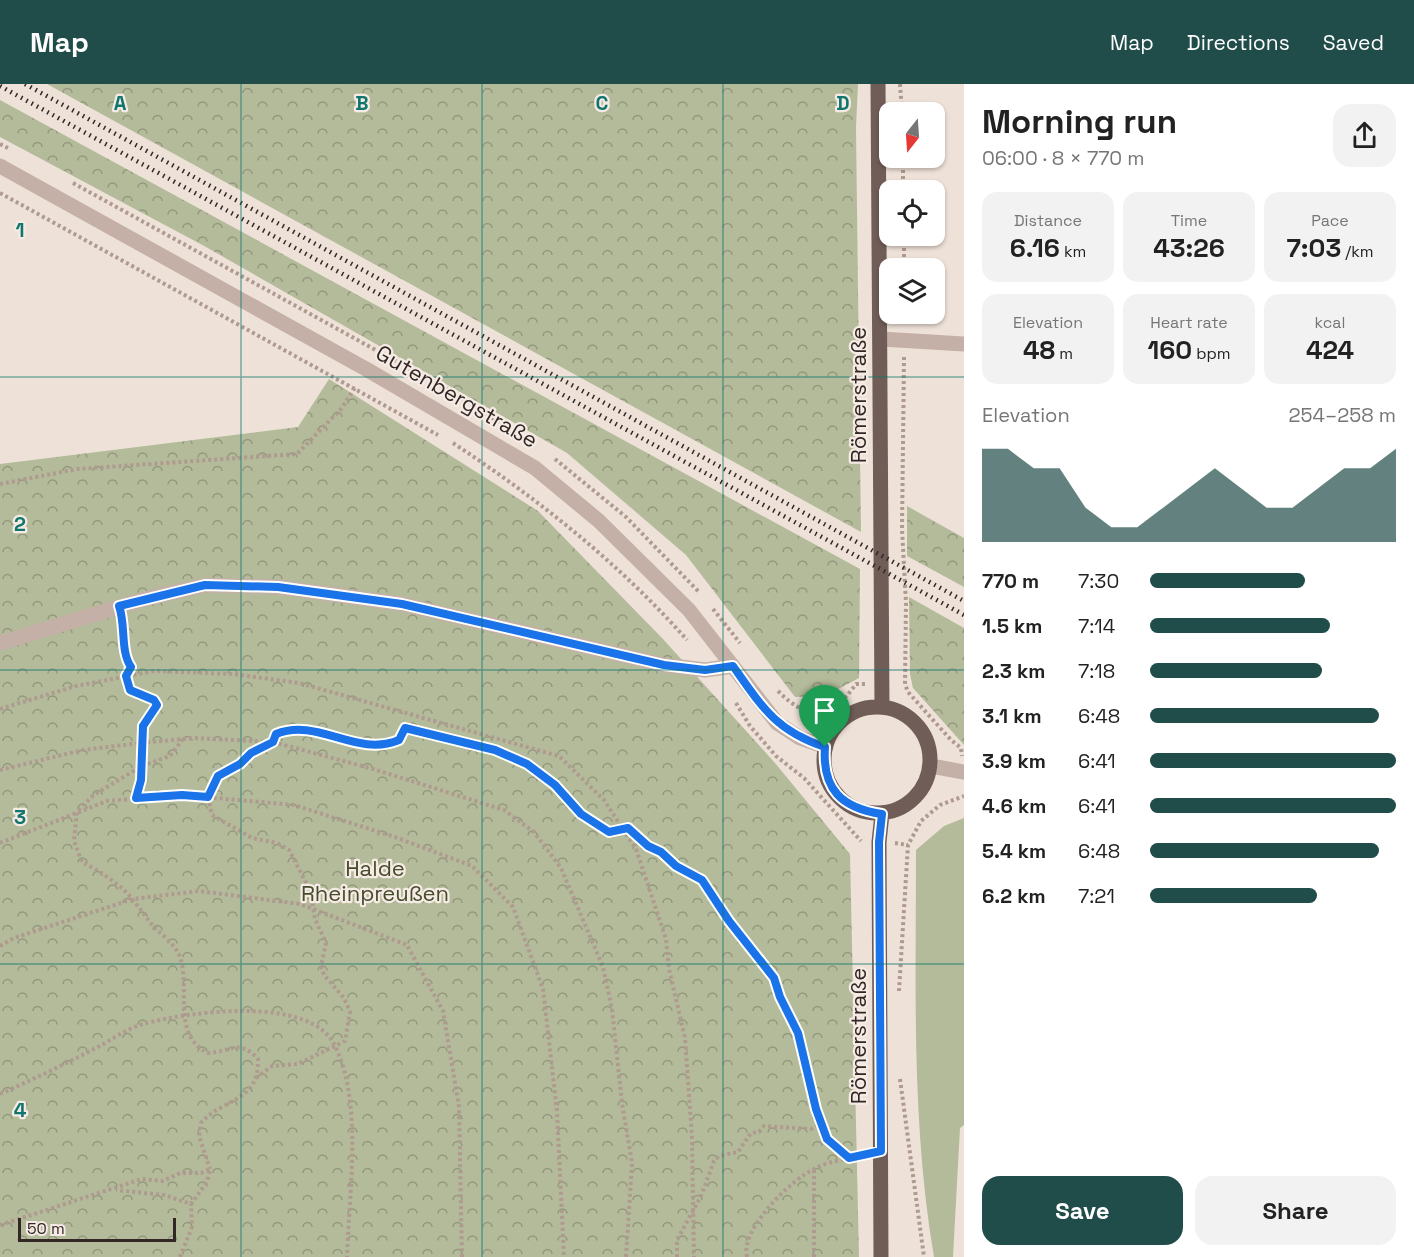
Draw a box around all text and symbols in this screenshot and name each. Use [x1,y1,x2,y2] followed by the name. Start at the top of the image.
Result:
[30,24,89,60] text: Map
[1110,29,1154,56] text: Map
[1187,29,1290,56] text: Directions
[1323,29,1384,56] text: Saved
[114,90,127,116] text: A
[355,90,369,116] text: B
[596,90,609,116] text: C
[836,90,850,116] text: D
[982,101,1177,143] text: Morning run
[879,102,945,168] north arrow
[879,102,945,324] map controls
[1333,104,1396,167] button: share
[982,145,1145,171] text: 06:00 · 8 × 770 m
[879,180,945,246] button: locate
[1014,210,1082,231] text: Distance
[1171,210,1207,231] text: Time
[1311,210,1349,231] text: Pace
[15,217,25,243] text: 1
[1010,231,1060,265] text: 6.16
[1153,231,1225,265] text: 43:26
[1286,231,1341,265] text: 7:03
[1060,241,1086,262] text: km
[1341,241,1374,262] text: /km
[879,258,945,324] button: layers
[1013,312,1083,333] text: Elevation
[1150,312,1228,333] text: Heart rate
[1315,312,1345,333] text: kcal
[844,327,872,463] street label: Römerstraße
[1023,333,1055,367] text: 48
[1147,333,1192,367] text: 160
[1306,333,1354,367] text: 424
[371,338,543,454] street label: Gutenbergstraße
[1055,343,1073,364] text: m
[1192,343,1231,364] text: bpm
[982,402,1070,428] text: Elevation
[1288,402,1396,428] text: 254–258 m
[14,511,26,537] text: 2
[982,568,1039,594] text: 770 m
[1078,568,1119,594] text: 7:30
[982,613,1042,639] text: 1.5 km
[1078,613,1115,639] text: 7:14
[982,658,1045,684] text: 2.3 km
[1078,658,1115,684] text: 7:18
[799,685,850,747] pin
[808,694,841,727] icon: arrive
[982,703,1042,729] text: 3.1 km
[1078,703,1120,729] text: 6:48
[982,748,1046,774] text: 3.9 km
[1078,748,1116,774] text: 6:41
[982,793,1046,819] text: 4.6 km
[1078,793,1116,819] text: 6:41
[14,804,26,830] text: 3
[982,838,1046,864] text: 5.4 km
[1078,838,1120,864] text: 6:48
[301,854,449,907] park label: Halde Rheinpreußen
[982,883,1046,909] text: 6.2 km
[1078,883,1115,909] text: 7:21
[844,968,872,1104] street label: Römerstraße
[14,1097,27,1123] text: 4
[982,1176,1183,1245] button: Save
[1195,1176,1396,1245] button: Share
[18,1215,176,1242] scale bar
[27,1218,65,1239] text: 50 m

